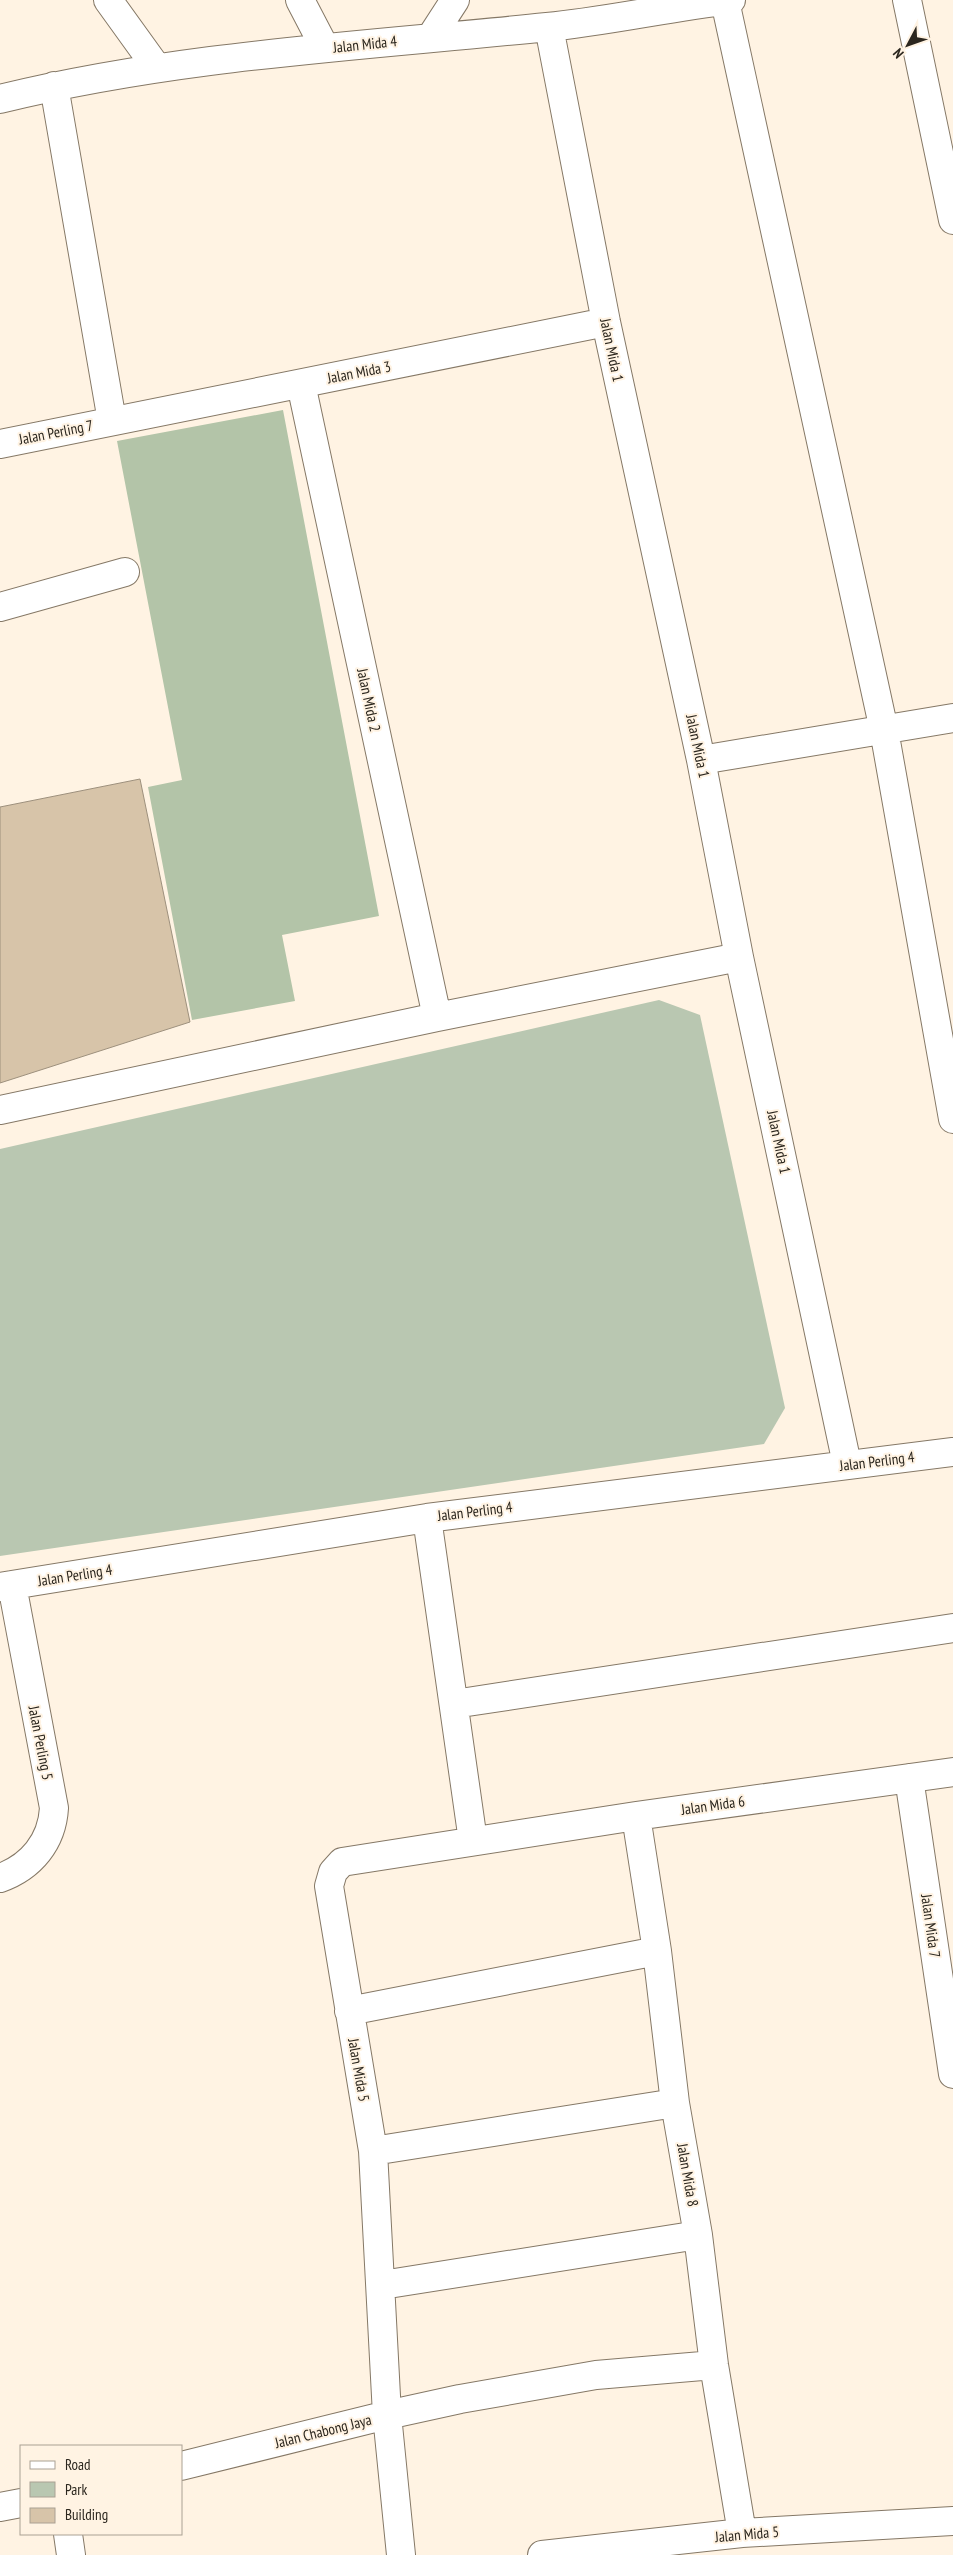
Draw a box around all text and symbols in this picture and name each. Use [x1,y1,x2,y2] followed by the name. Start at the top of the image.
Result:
[883,20,933,70] north arrow
[331,31,398,57] street label: Jalan Mida 4
[889,45,907,62] text: N
[596,316,628,383] street label: Jalan Mida 1
[325,357,392,388] street label: Jalan Mida 3
[16,415,95,449] street label: Jalan Perling 7
[353,666,385,733] street label: Jalan Mida 2
[682,712,714,779] street label: Jalan Mida 1
[763,1108,795,1175] street label: Jalan Mida 1
[837,1447,916,1475] street label: Jalan Perling 4
[435,1497,514,1525] street label: Jalan Perling 4
[35,1560,114,1590] street label: Jalan Perling 4
[24,1703,58,1782] street label: Jalan Perling 5
[679,1791,746,1819] street label: Jalan Mida 6
[917,1892,945,1959] street label: Jalan Mida 7
[344,2036,374,2103] street label: Jalan Mida 5
[673,2141,703,2208] street label: Jalan Mida 8
[272,2410,373,2452] street label: Jalan Chabong Jaya
[20,2445,182,2535] legend
[65,2455,91,2474] text: Road
[65,2480,87,2499] text: Park
[65,2505,108,2524] text: Building
[713,2522,780,2546] street label: Jalan Mida 5

